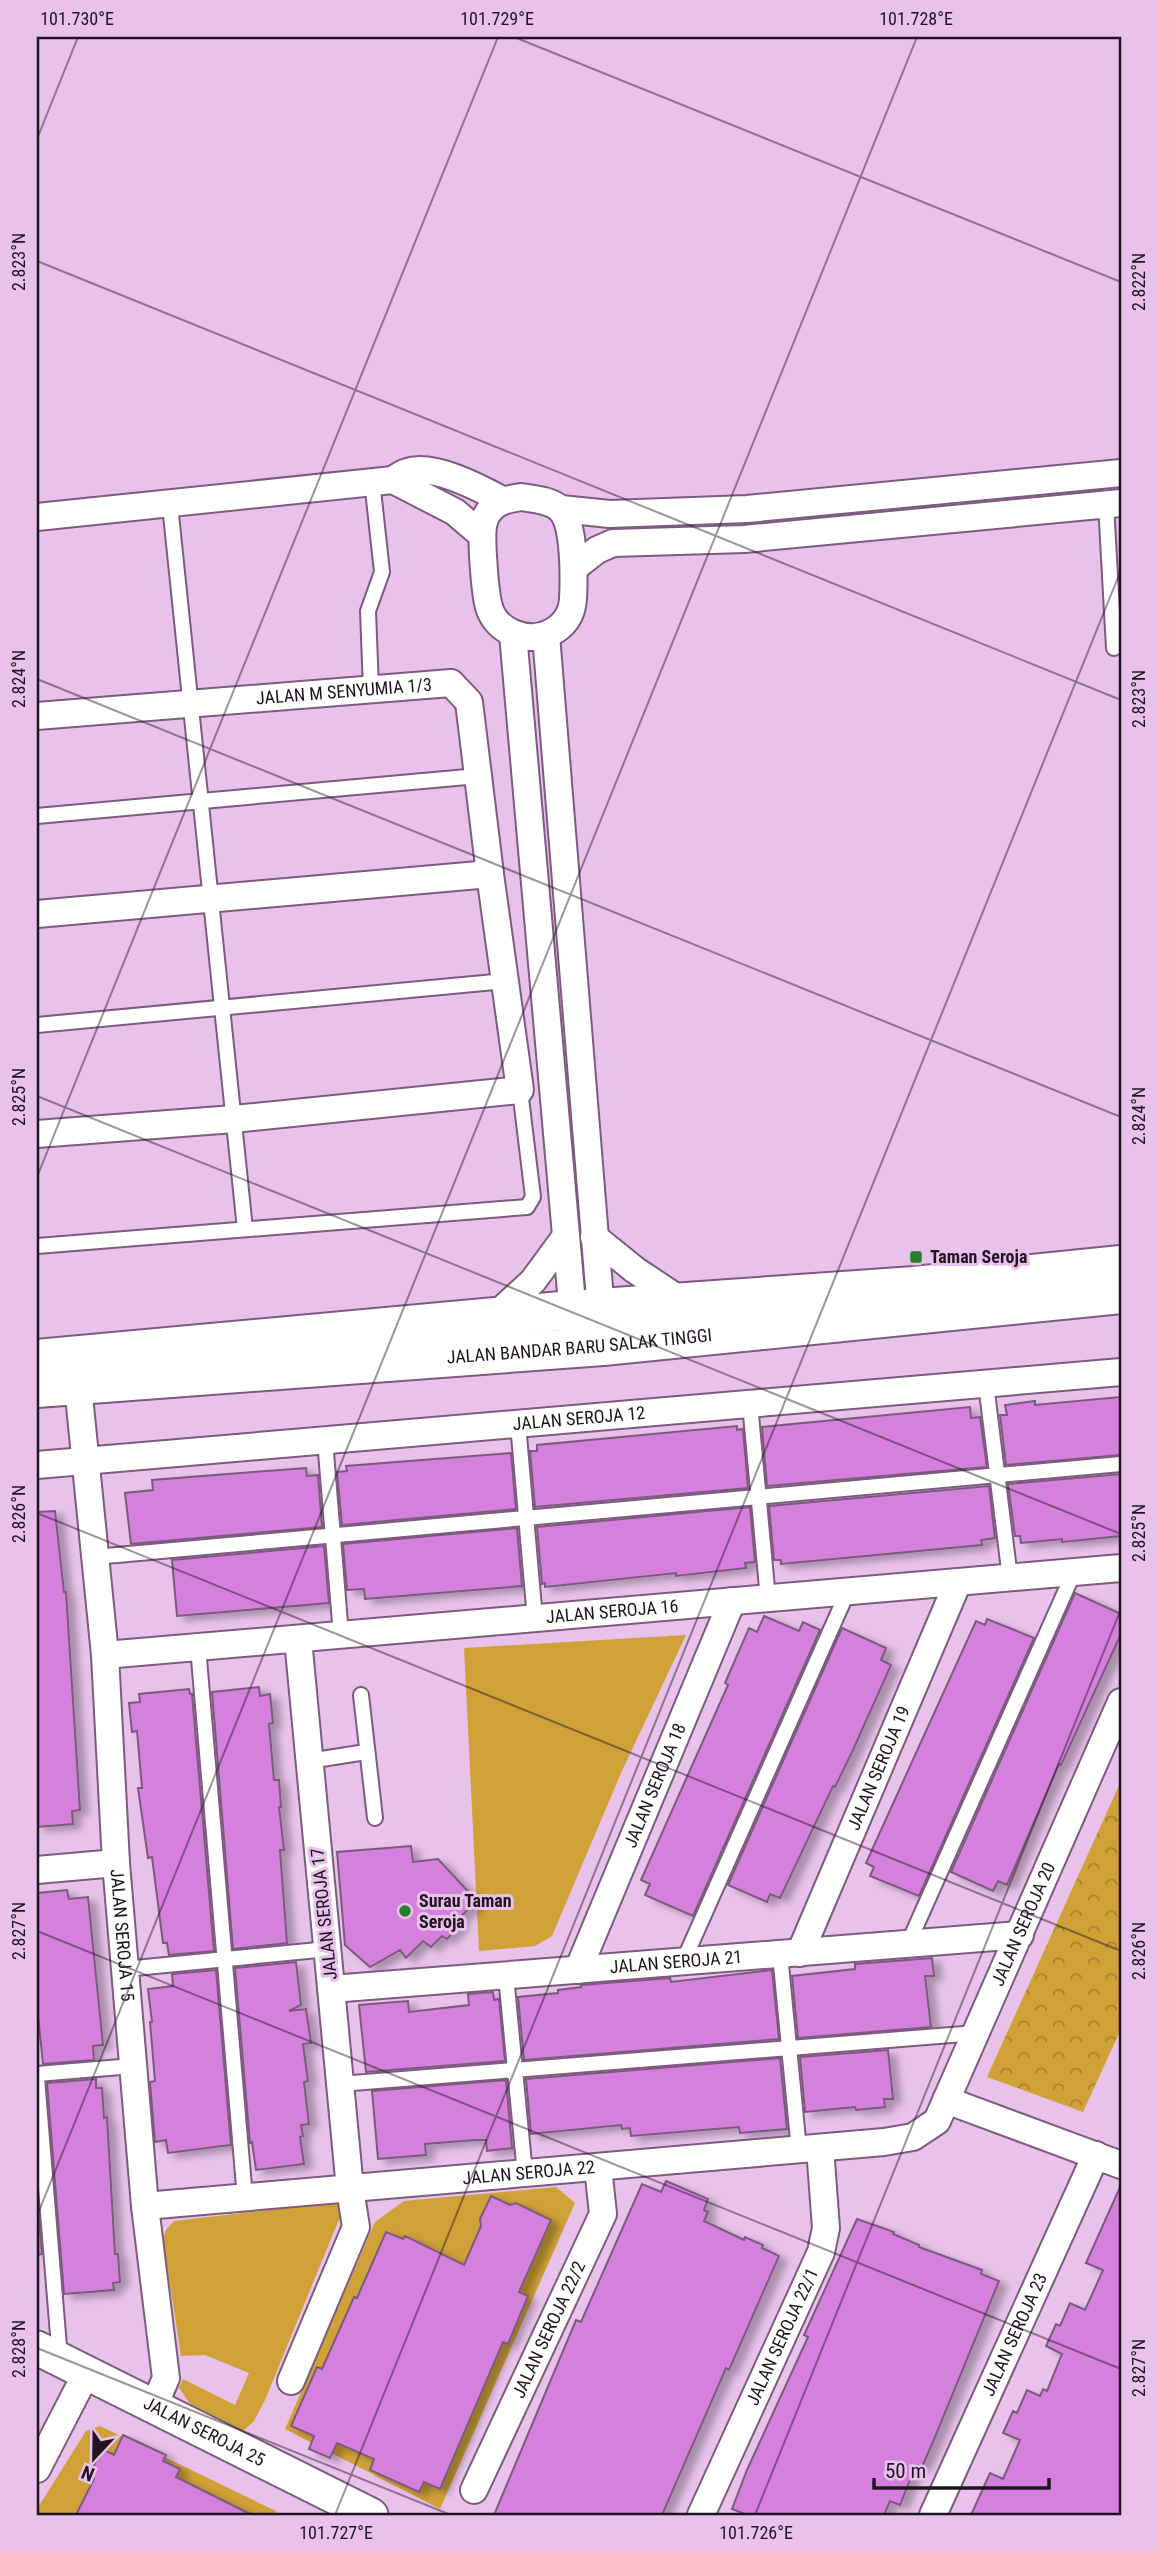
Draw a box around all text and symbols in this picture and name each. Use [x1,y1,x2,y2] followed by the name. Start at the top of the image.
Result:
[40,8,114,29] text: 101.730°E
[460,8,534,29] text: 101.729°E
[879,8,953,29] text: 101.728°E
[8,233,29,291] text: 2.823°N
[1128,253,1149,311] text: 2.822°N
[8,650,29,708] text: 2.824°N
[1128,670,1149,728] text: 2.823°N
[255,674,433,708] street label: JALAN M SENYUMIA 1/3
[8,1068,29,1126] text: 2.825°N
[1128,1087,1149,1145] text: 2.824°N
[930,1246,1027,1267] place label: Taman Seroja
[908,1249,924,1265] marker: Taman Seroja
[446,1324,713,1368] street label: JALAN BANDAR BARU SALAK TINGGI
[512,1402,646,1434] street label: JALAN SEROJA 12
[8,1485,29,1543] text: 2.826°N
[1128,1504,1149,1562] text: 2.825°N
[545,1595,679,1627] street label: JALAN SEROJA 16
[843,1703,914,1833] street label: JALAN SEROJA 19
[619,1720,690,1851] street label: JALAN SEROJA 18
[306,1847,341,1981] street label: JALAN SEROJA 17
[987,1859,1059,1989] street label: JALAN SEROJA 20
[107,1868,139,2002] street label: JALAN SEROJA 15
[419,1890,512,1932] place label: Surau Taman Seroja
[8,1902,29,1960] text: 2.827°N
[397,1903,413,1919] marker: Surau Taman Seroja
[1128,1922,1149,1980] text: 2.826°N
[609,1946,743,1977] street label: JALAN SEROJA 21
[461,2156,596,2188] street label: JALAN SEROJA 22
[508,2258,589,2401] street label: JALAN SEROJA 22/2
[742,2265,822,2408] street label: JALAN SEROJA 22/1
[977,2270,1051,2399] street label: JALAN SEROJA 23
[8,2320,29,2378] text: 2.828°N
[1128,2339,1149,2397] text: 2.827°N
[140,2392,269,2470] street label: JALAN SEROJA 25
[60,2422,130,2492] north arrow
[874,2447,1050,2491] scale bar
[885,2459,926,2483] text: 50 m
[78,2460,98,2486] text: N
[299,2522,373,2543] text: 101.727°E
[719,2522,793,2543] text: 101.726°E

